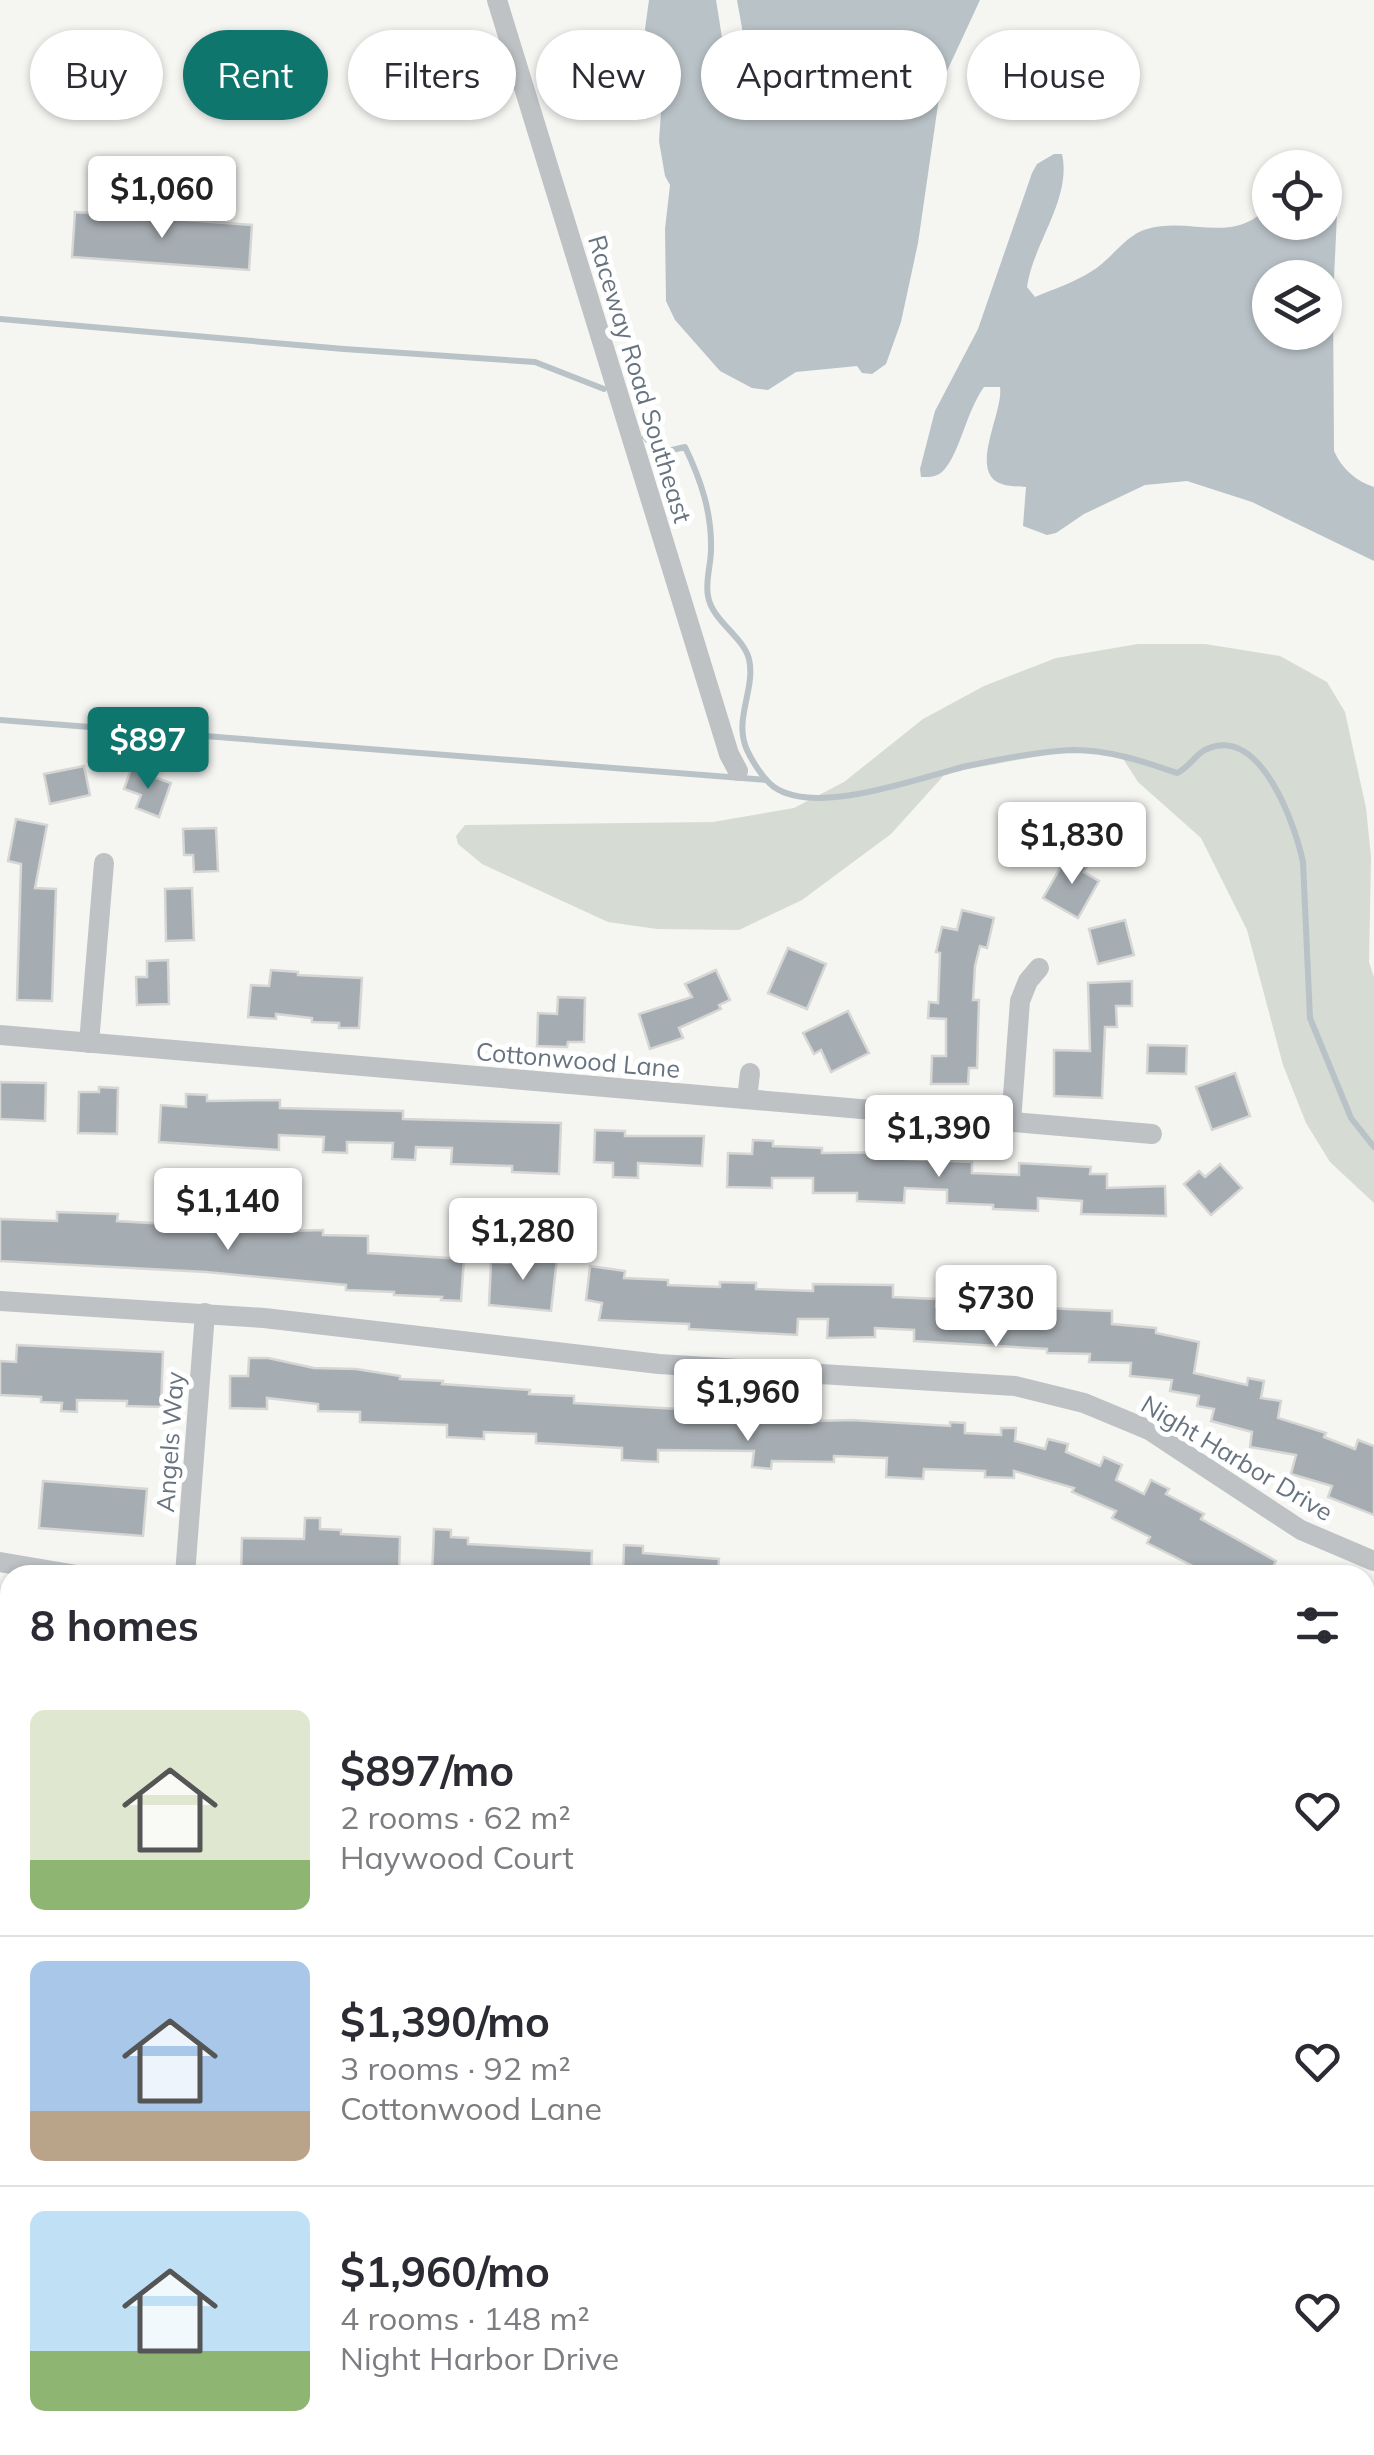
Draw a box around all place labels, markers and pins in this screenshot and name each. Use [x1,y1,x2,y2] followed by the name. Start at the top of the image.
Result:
[81,156,243,241] pin: $1,060
[89,707,207,792] pin: $897
[991,802,1153,887] pin: $1,830
[858,1095,1020,1180] pin: $1,390
[147,1168,309,1253] pin: $1,140
[442,1198,604,1283] pin: $1,280
[937,1265,1055,1350] pin: $730
[667,1359,829,1444] pin: $1,960

